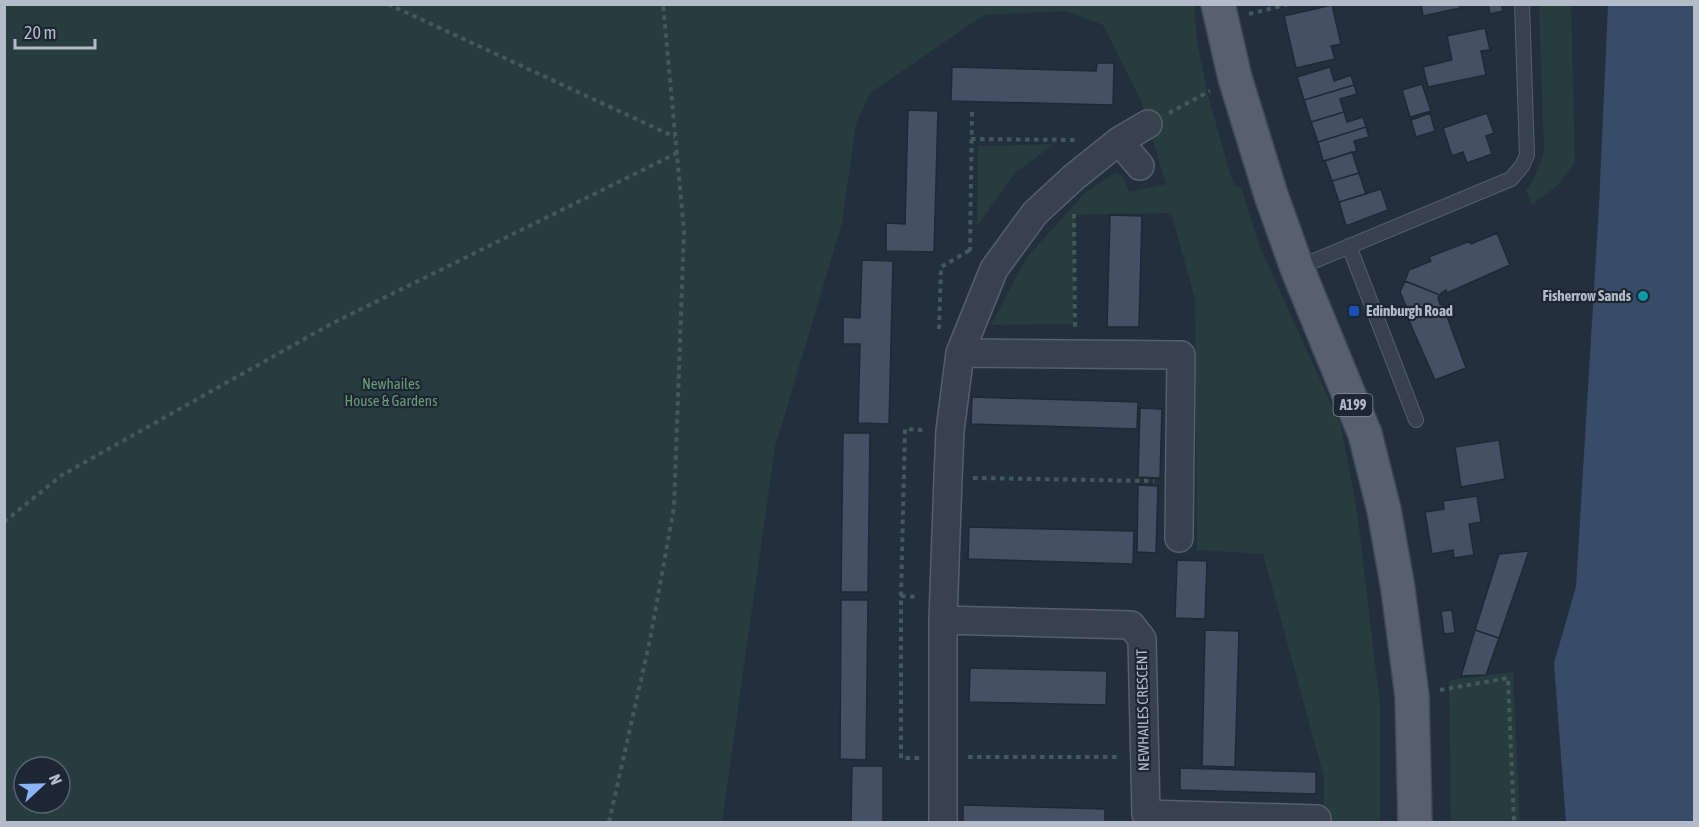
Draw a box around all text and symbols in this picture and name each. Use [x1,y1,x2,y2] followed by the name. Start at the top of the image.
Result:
[15,12,94,50] scale bar
[24,22,56,43] text: 20 m
[1542,287,1632,304] place label: Fisherrow Sands
[1636,289,1650,303] marker: Fisherrow Sands
[1366,302,1453,319] place label: Edinburgh Road
[1347,304,1361,318] marker: Edinburgh Road
[345,375,437,409] park label: Newhailes House & Gardens
[1334,394,1372,416] road number: A199
[1133,648,1152,771] street label: NEWHAILES CRESCENT
[12,755,72,815] north arrow
[46,772,66,787] text: N

